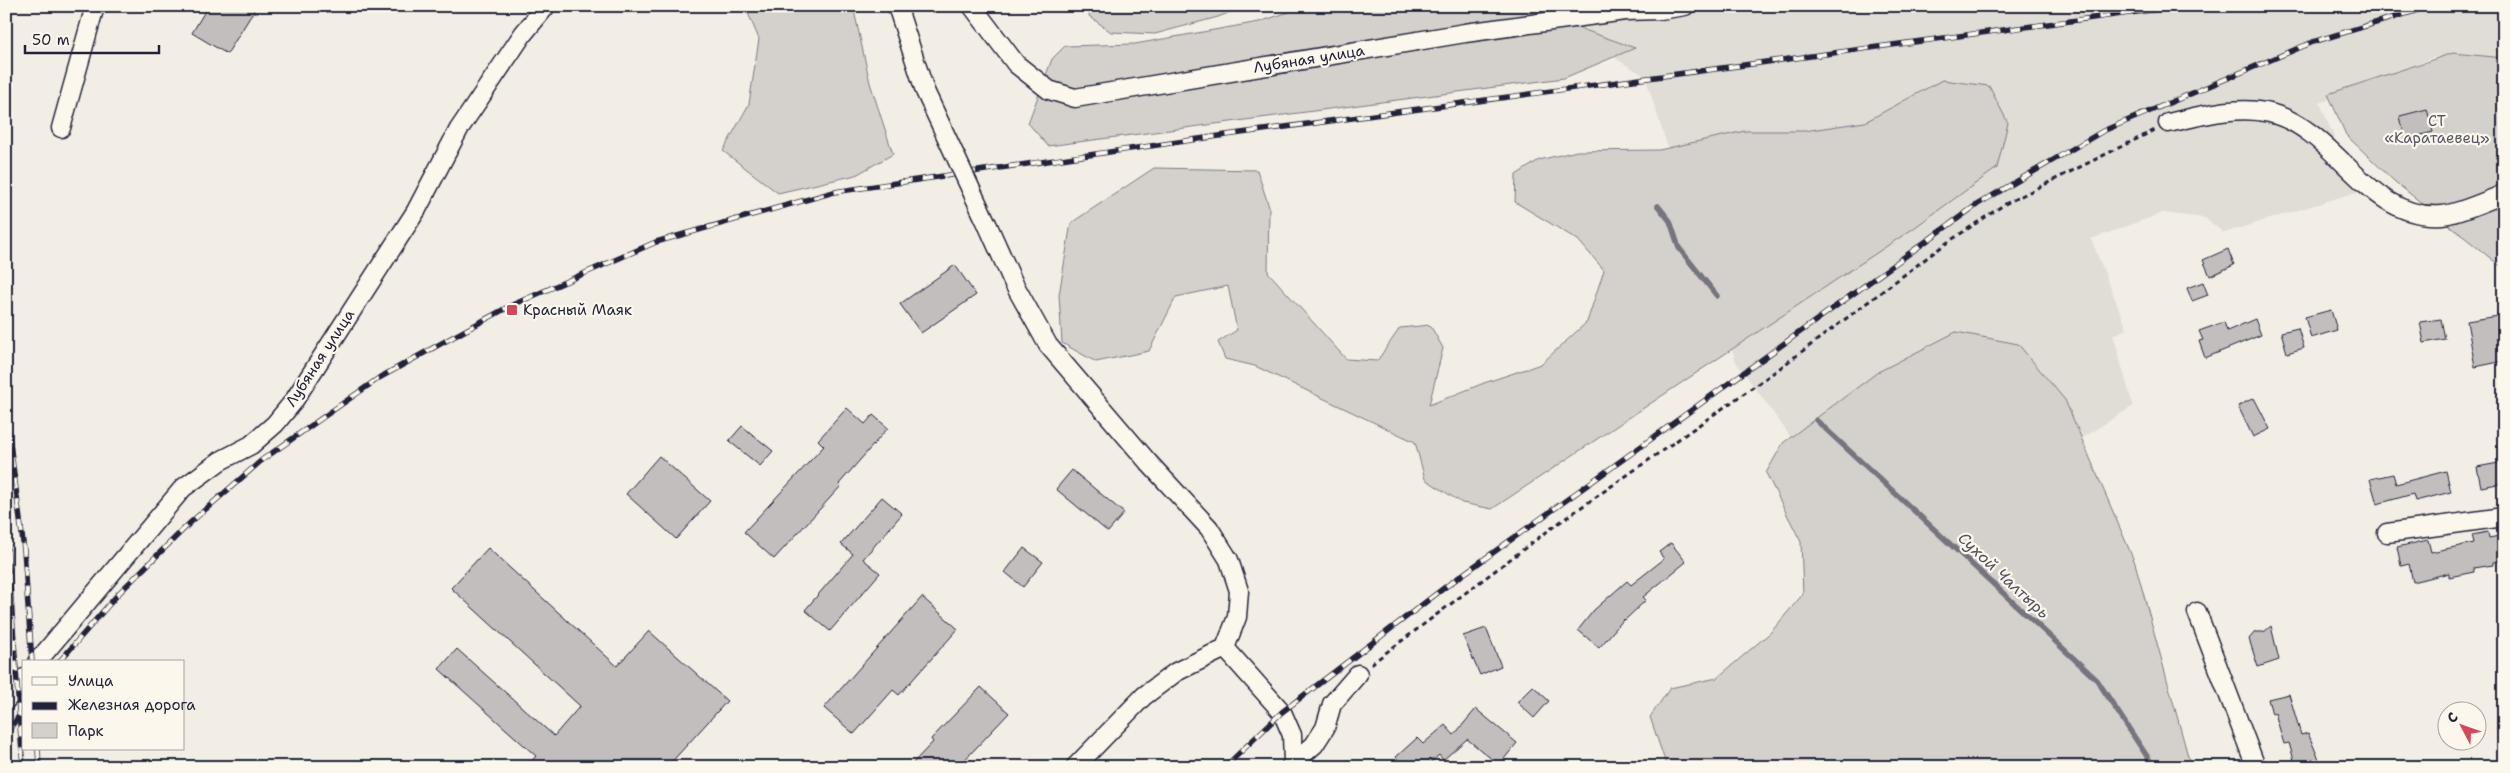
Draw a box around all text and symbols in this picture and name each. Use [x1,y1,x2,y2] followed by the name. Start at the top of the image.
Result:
[25,22,159,54] scale bar
[32,30,70,50] text: 50 m
[1252,40,1367,78] street label: Лубяная улица
[2384,111,2490,148] park label: СТ «Каратаевец»
[523,300,632,320] place label: Красный Маяк
[505,303,519,317] marker: Красный Маяк
[281,305,359,411] street label: Лубяная улица
[1953,528,2054,623] water label: Сухой Чалтырь
[22,660,185,750] legend
[68,671,114,691] text: Улица
[68,695,196,715] text: Железная дорога
[2438,700,2488,750] north arrow
[2443,708,2462,727] text: С
[68,721,104,741] text: Парк

